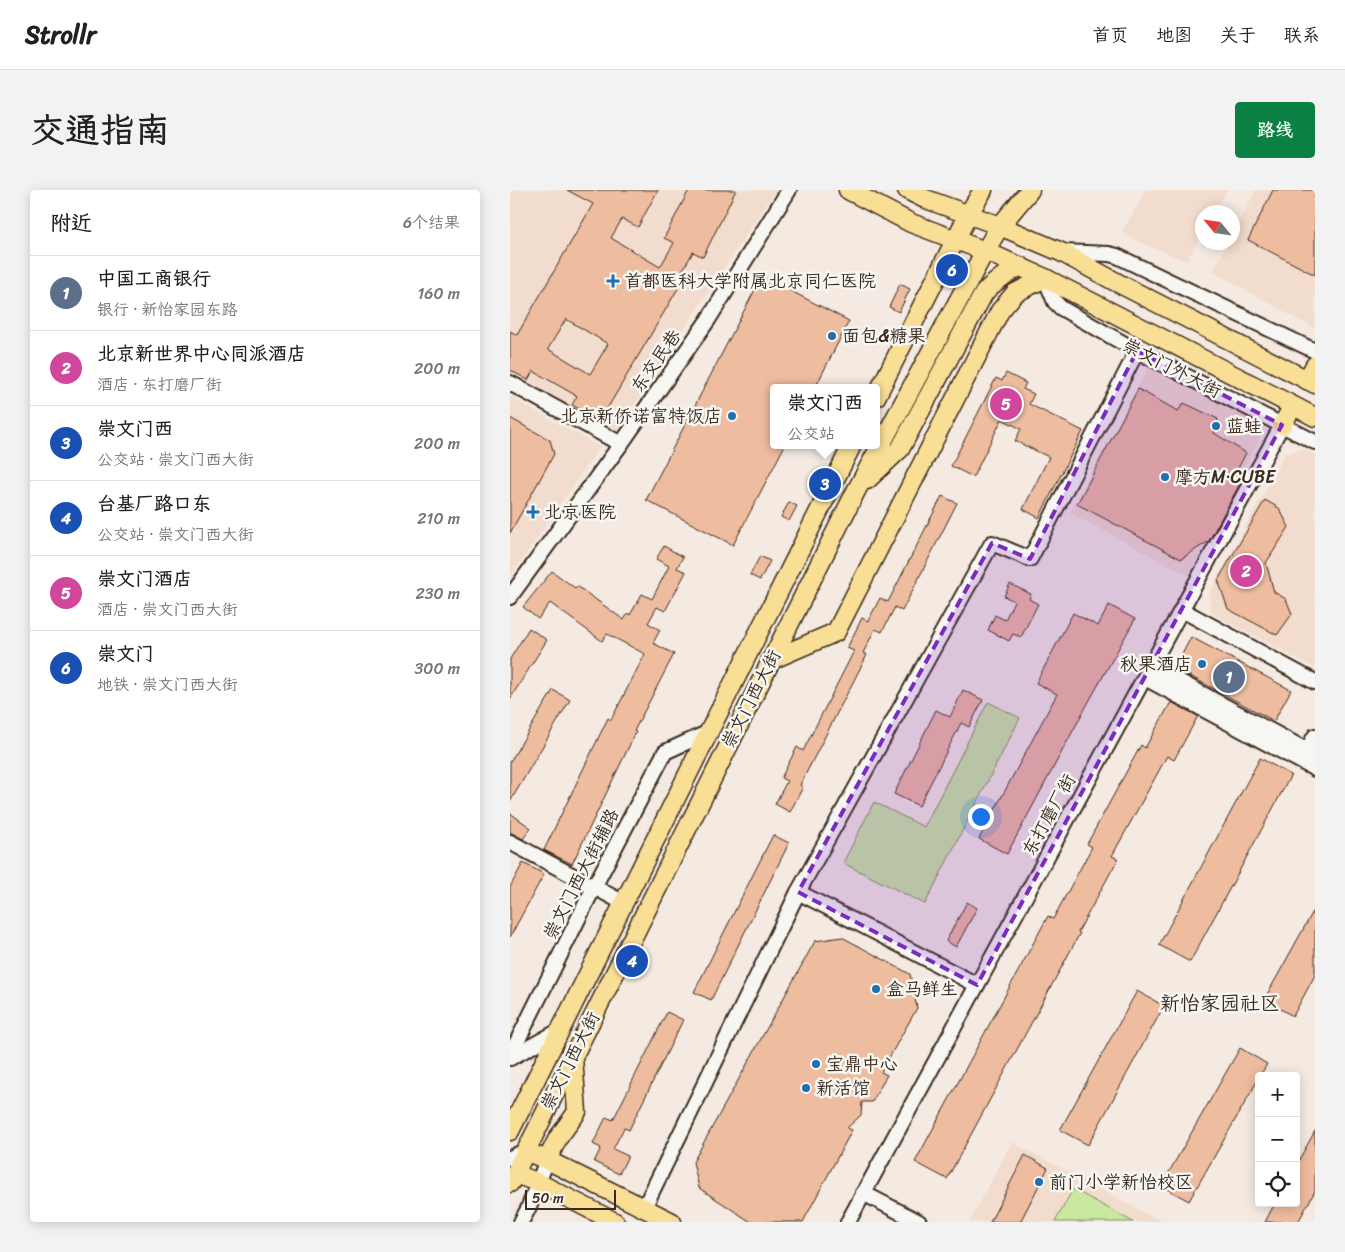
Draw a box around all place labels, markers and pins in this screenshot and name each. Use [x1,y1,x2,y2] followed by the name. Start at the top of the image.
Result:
[936,251,968,289] pin: 6
[624,265,876,297] place label: 首都医科大学附属北京同仁医院
[606,274,620,288] marker: 首都医科大学附属北京同仁医院
[842,320,925,352] place label: 面包&糖果
[826,330,838,342] marker: 面包&糖果
[990,385,1022,423] pin: 5
[560,400,722,432] place label: 北京新侨诺富特饭店
[726,410,738,422] marker: 北京新侨诺富特饭店
[1226,410,1262,442] place label: 蓝蛙
[1210,420,1222,432] marker: 蓝蛙
[1175,461,1276,493] place label: 摩方M·CUBE
[809,465,841,503] pin: 3
[1159,471,1171,483] marker: 摩方M·CUBE
[544,496,616,528] place label: 北京医院
[526,505,540,519] marker: 北京医院
[1230,552,1262,590] pin: 2
[1120,648,1192,680] place label: 秋果酒店
[1196,658,1208,670] marker: 秋果酒店
[1213,658,1245,696] pin: 1
[616,942,648,980] pin: 4
[886,973,958,1005] place label: 盒马鲜生
[870,983,882,995] marker: 盒马鲜生
[826,1048,898,1080] place label: 宝鼎中心
[810,1058,822,1070] marker: 宝鼎中心
[816,1072,870,1104] place label: 新活馆
[800,1082,812,1094] marker: 新活馆
[1049,1166,1193,1198] place label: 前门小学新怡校区
[1033,1176,1045,1188] marker: 前门小学新怡校区

